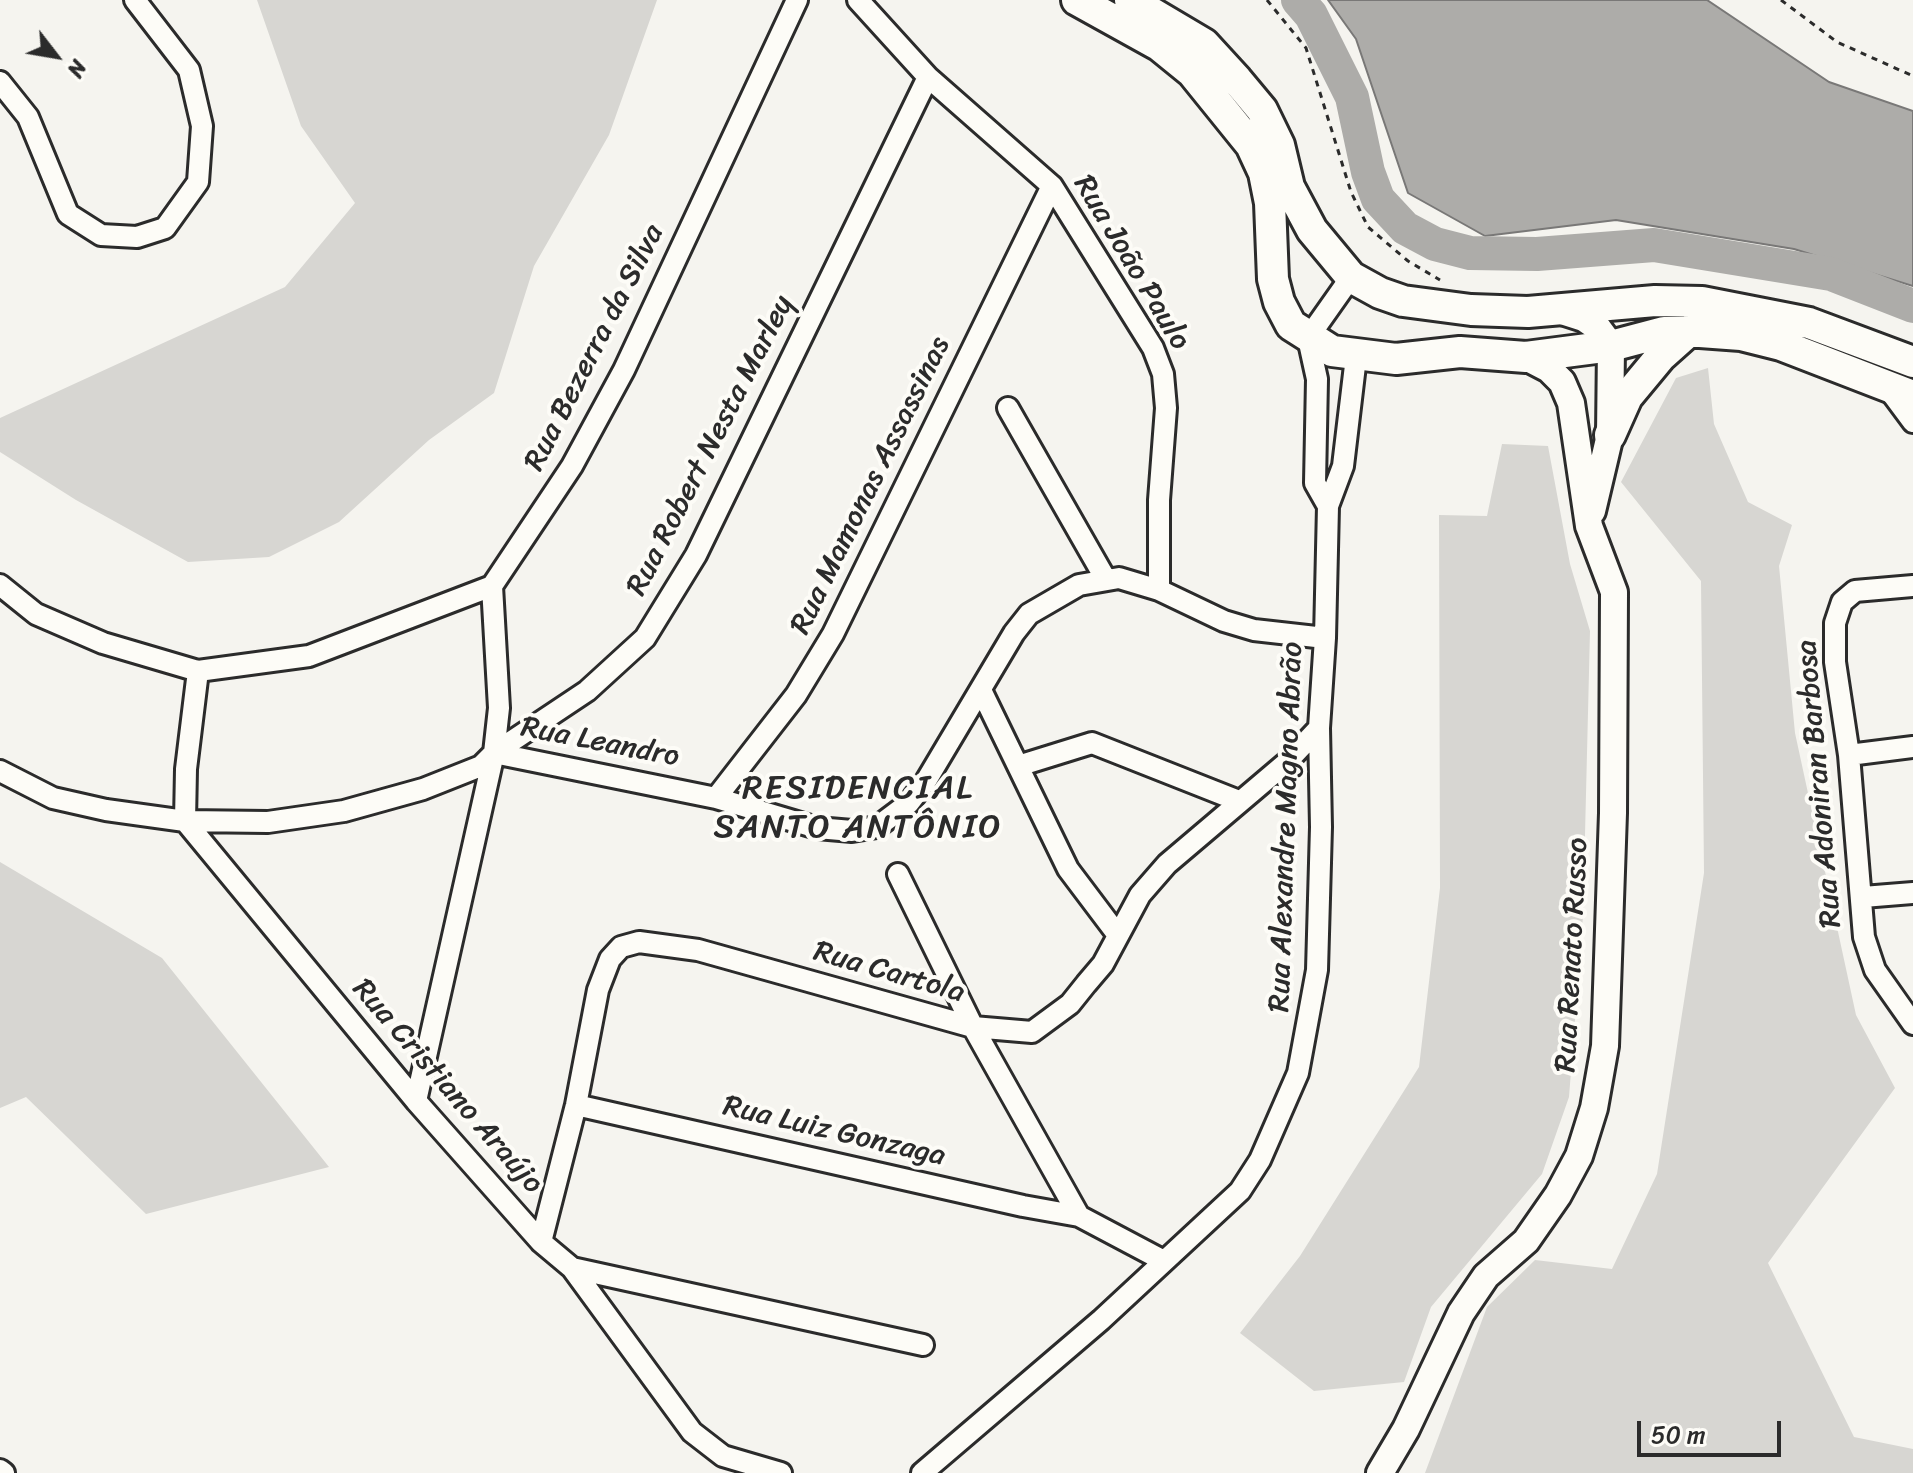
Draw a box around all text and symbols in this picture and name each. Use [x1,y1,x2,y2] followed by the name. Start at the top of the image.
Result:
[16,16,96,96] north arrow
[56,52,98,85] text: N
[1065,169,1197,357] street label: Rua João Paulo
[517,219,673,477] street label: Rua Bezerra da Silva
[620,290,802,602] street label: Rua Robert Nesta Marley
[783,331,959,641] street label: Rua Mamonas Assassinas
[1789,639,1851,929] street label: Rua Adoniran Barbosa
[1263,641,1311,1013] street label: Rua Alexandre Magno Abrão
[518,710,682,776] street label: Rua Leandro
[716,769,1000,848] district label: RESIDENCIAL SANTO ANTÔNIO
[1549,837,1597,1073] street label: Rua Renato Russo
[809,934,969,1012] street label: Rua Cartola
[344,972,550,1202] street label: Rua Cristiano Araújo
[719,1089,949,1175] street label: Rua Luiz Gonzaga
[1641,1405,1785,1455] scale bar
[1651,1414,1706,1456] text: 50 m

